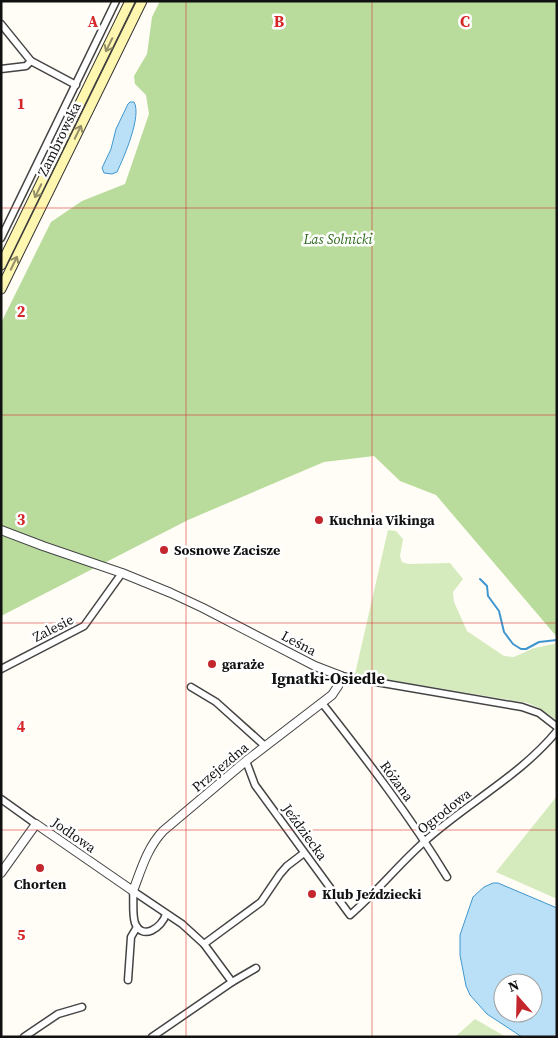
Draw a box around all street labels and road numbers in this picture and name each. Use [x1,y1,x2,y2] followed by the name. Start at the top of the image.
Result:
[32,98,86,179] street label: Zambrowska
[29,609,77,647] street label: Zalesie
[278,625,321,661] street label: Leśna
[187,737,253,797] street label: Przejezdna
[375,757,419,806] street label: Różana
[413,783,476,839] street label: Ogrodowa
[277,799,333,865] street label: Jeździecka
[47,812,101,858] street label: Jodłowa

